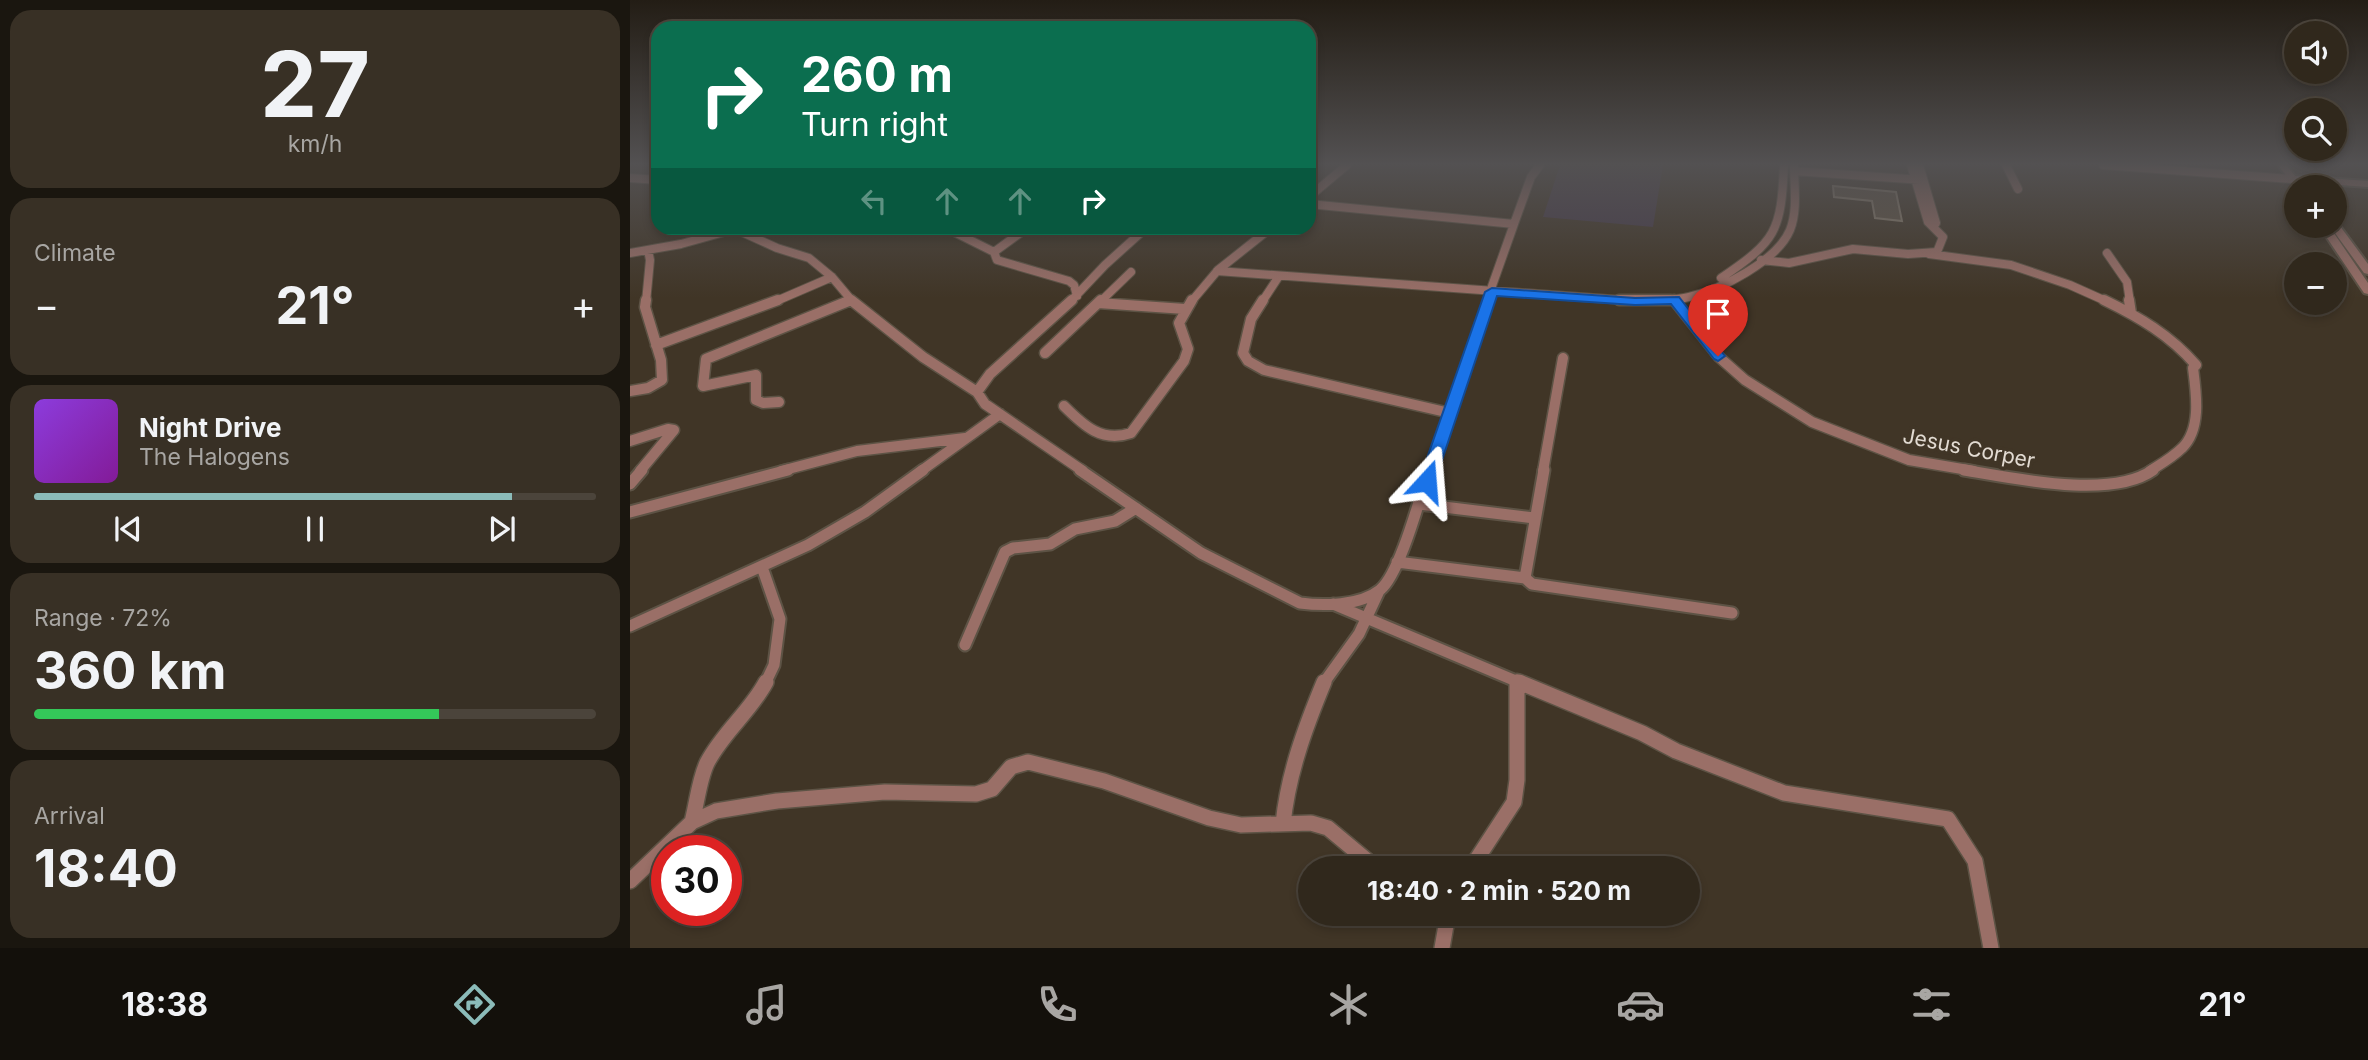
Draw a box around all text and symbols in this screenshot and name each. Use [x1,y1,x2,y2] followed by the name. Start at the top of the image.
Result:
[2284,21,2347,315] map controls
[2284,21,2347,84] button: sound
[260,29,370,139] text: 27
[801,45,953,104] text: 260 m
[686,49,777,140] icon: right
[2284,98,2347,161] button: search
[801,105,948,144] text: Turn right
[288,130,342,158] text: km/h
[2284,175,2347,238] button: +
[855,182,893,220] icon: left
[928,182,966,220] icon: ahead
[1001,182,1039,220] icon: ahead
[1074,182,1112,220] icon: right
[34,239,116,267] text: Climate
[2284,252,2347,315] button: −
[275,274,355,337] text: 21°
[34,282,59,328] text: −
[571,282,596,328] text: +
[1688,284,1748,356] pin
[1699,295,1737,333] icon: arrive
[139,412,281,443] text: Night Drive
[1901,423,2037,473] street label: Jesus Corper
[139,443,290,471] text: The Halogens
[1390,444,1464,518] position arrow
[109,510,147,548] icon: previous
[296,510,334,548] icon: pause
[483,510,521,548] icon: next
[34,604,172,632] text: Range · 72%
[34,639,226,702] text: 360 km
[34,802,105,830] text: Arrival
[651,835,742,926] speed limit sign: 30
[34,837,178,900] text: 18:40
[1367,875,1631,906] text: 18:40 · 2 min · 520 m
[450,980,499,1029] icon: directions
[742,980,791,1029] icon: music
[1033,980,1082,1029] icon: phone
[1324,980,1373,1029] icon: climate
[1616,980,1665,1029] icon: car
[1907,980,1956,1029] icon: filters
[121,985,208,1024] text: 18:38
[2198,985,2247,1024] text: 21°

